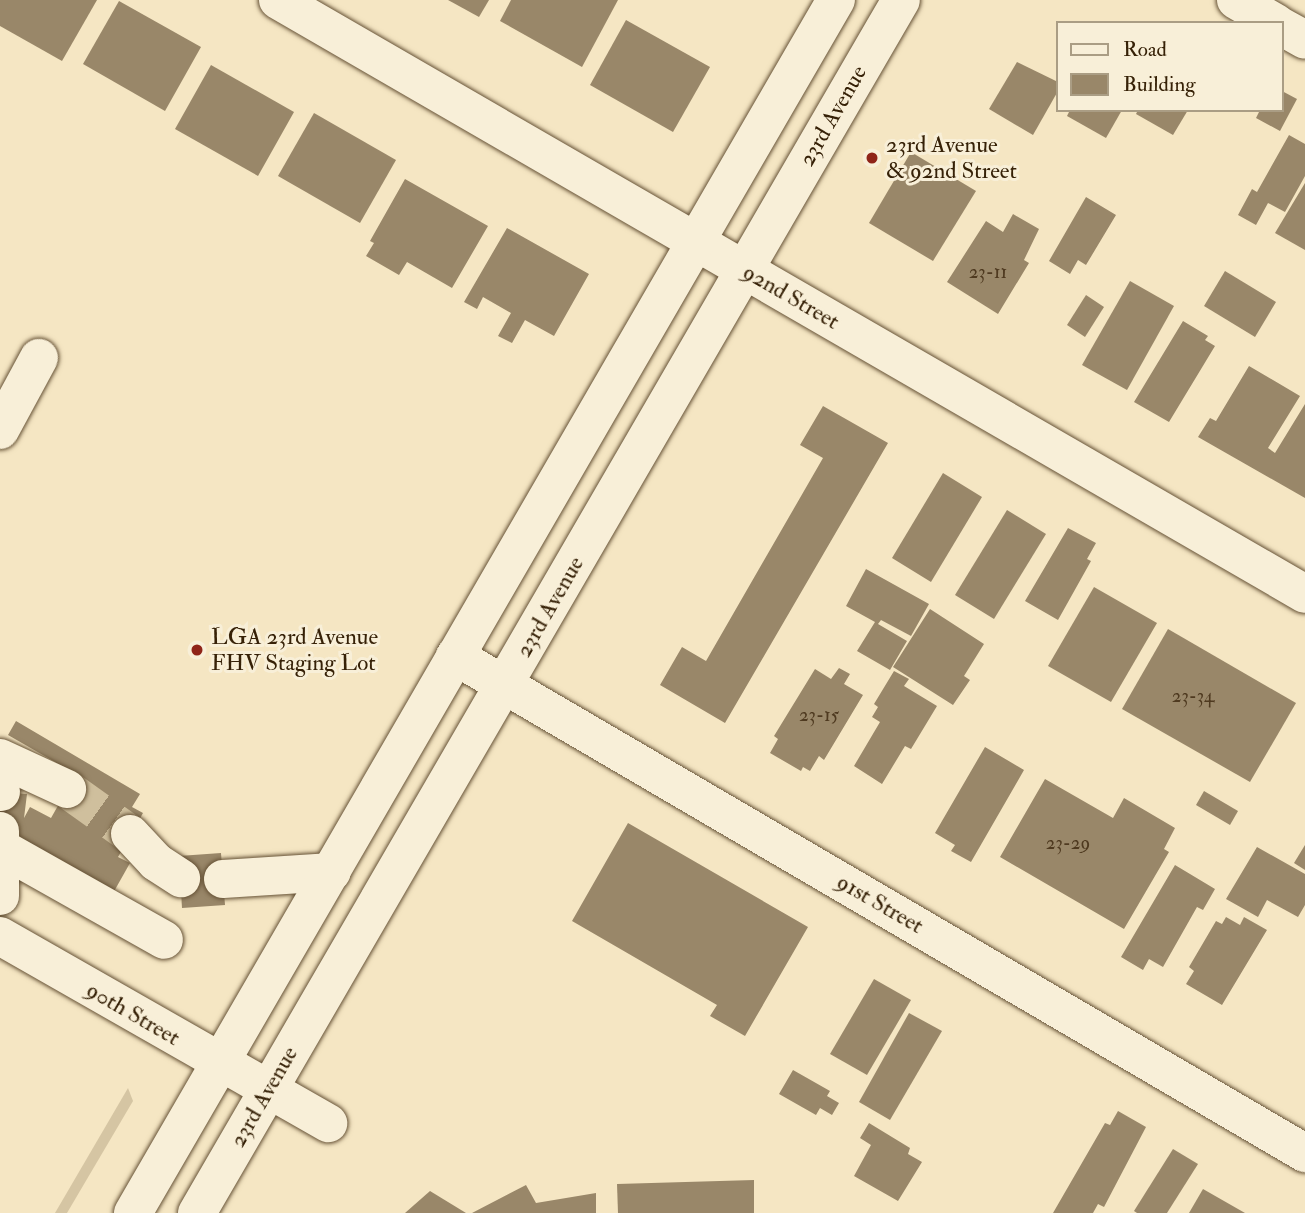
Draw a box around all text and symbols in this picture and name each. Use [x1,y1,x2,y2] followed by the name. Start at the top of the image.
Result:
[1056,21,1284,112] legend
[1123,36,1167,63] text: Road
[793,61,873,171] street label: 23rd Avenue
[1123,71,1196,98] text: Building
[886,131,1017,185] place label: 23rd Avenue & 92nd Street
[864,150,880,166] marker: 23rd Avenue & 92nd Street
[738,258,844,336] street label: 92nd Street
[969,262,1007,284] house number: 23-11
[510,552,590,662] street label: 23rd Avenue
[211,623,378,677] place label: LGA 23rd Avenue FHV Staging Lot
[189,642,205,658] marker: LGA 23rd Avenue FHV Staging Lot
[1172,686,1214,708] house number: 23-34
[799,705,839,727] house number: 23-15
[1046,833,1090,855] house number: 23-29
[832,868,928,940] street label: 91st Street
[81,976,185,1052] street label: 90th Street
[224,1042,304,1152] street label: 23rd Avenue

